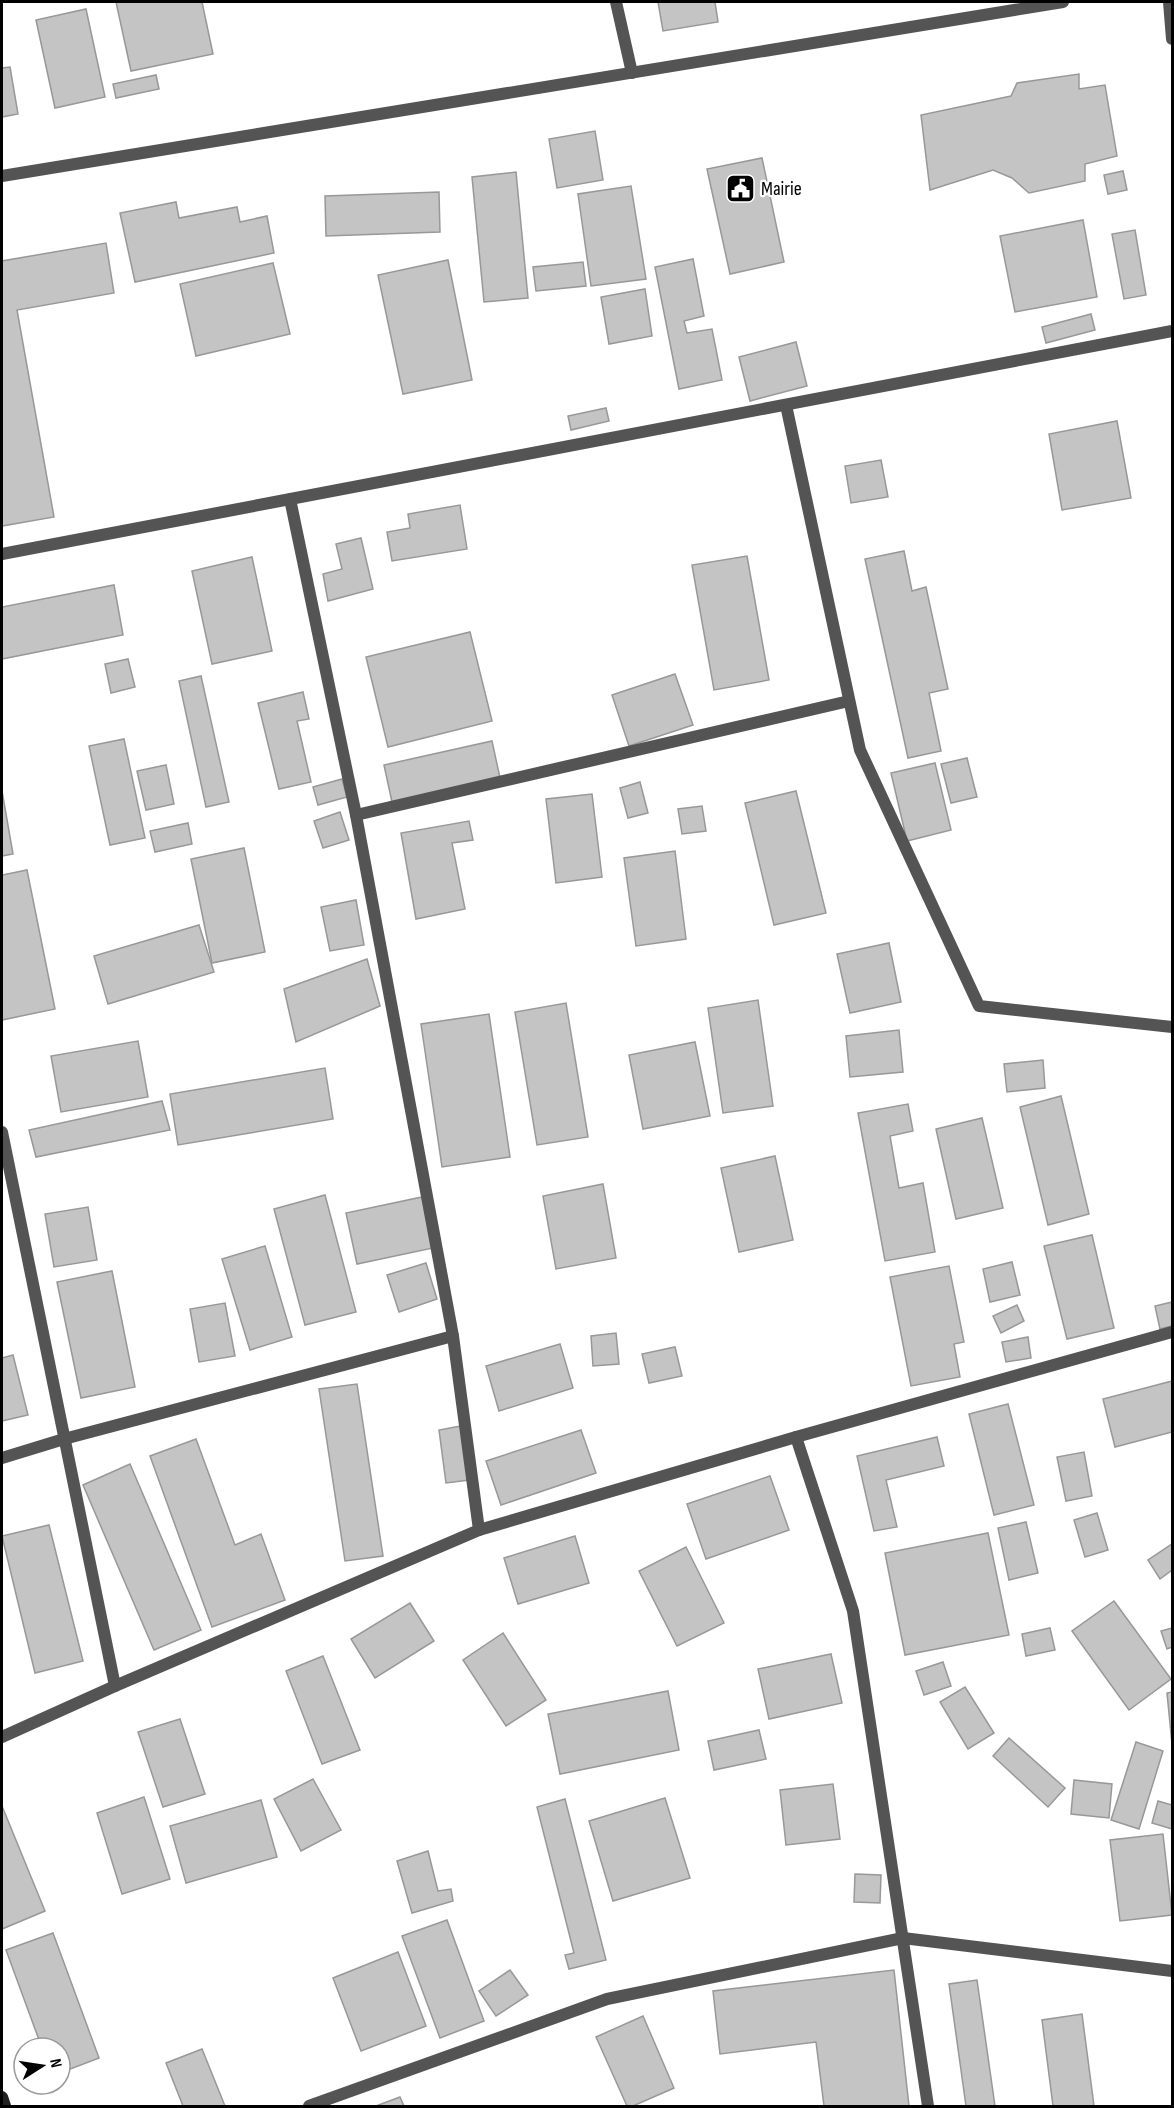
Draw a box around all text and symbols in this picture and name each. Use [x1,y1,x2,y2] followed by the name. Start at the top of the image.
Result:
[724,173,756,205] public building icon: Mairie
[761,177,802,201] place label: Mairie
[12,2036,72,2096] north arrow
[45,2057,65,2069] text: N

